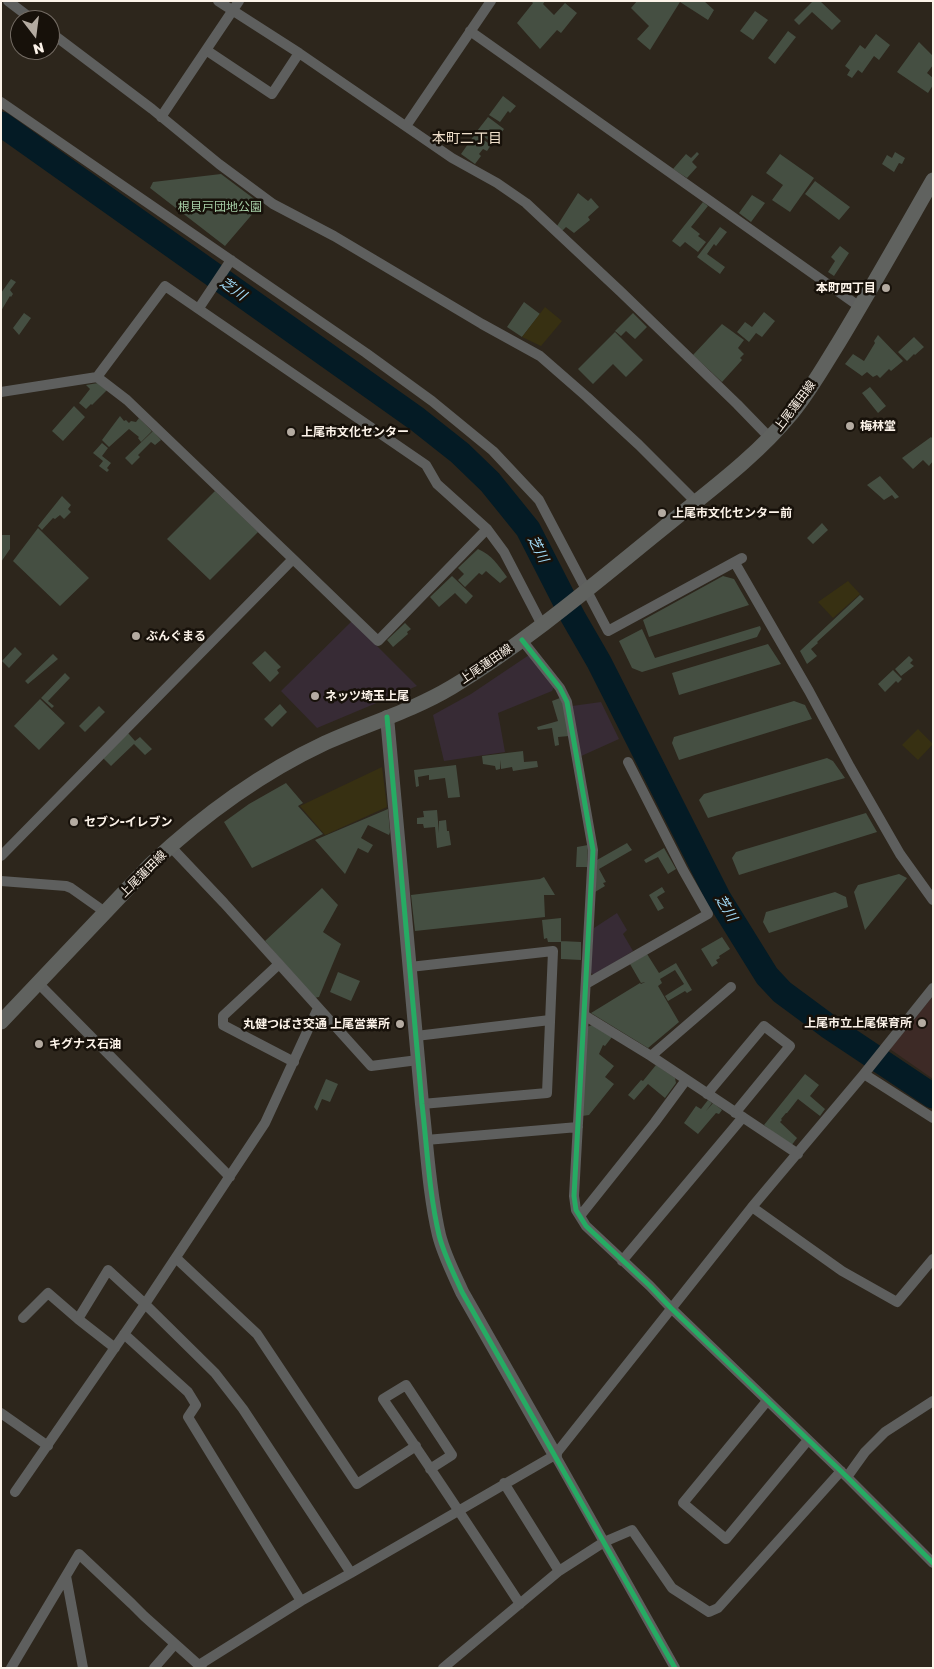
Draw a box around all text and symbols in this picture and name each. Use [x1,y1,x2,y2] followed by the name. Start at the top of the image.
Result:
[10,10,60,60] north arrow
[31,39,46,59] text: N
[432,131,502,147] district label: 本町二丁目
[178,200,262,214] park label: 根貝戸団地公園
[217,274,249,304] water label: 芝川
[816,281,876,295] place label: 本町四丁目
[880,282,892,294] marker: 本町四丁目
[771,378,819,434] street label: 上尾蓮田線
[860,419,896,433] place label: 梅林堂
[844,420,856,432] marker: 梅林堂
[301,425,409,439] place label: 上尾市文化センター
[285,426,297,438] marker: 上尾市文化センター
[672,506,792,520] place label: 上尾市文化センター前
[656,507,668,519] marker: 上尾市文化センター前
[524,533,552,565] water label: 芝川
[146,629,206,643] place label: ぶんぐまる
[130,630,142,642] marker: ぶんぐまる
[457,641,515,687] street label: 上尾蓮田線
[325,689,409,703] place label: ネッツ埼玉上尾
[309,690,321,702] marker: ネッツ埼玉上尾
[84,815,173,829] place label: セブン-イレブン
[68,816,80,828] marker: セブン-イレブン
[117,848,169,900] street label: 上尾蓮田線
[712,892,740,924] water label: 芝川
[804,1016,912,1030] place label: 上尾市立上尾保育所
[243,1017,390,1031] place label: 丸健つばさ交通 上尾営業所
[916,1017,928,1029] marker: 上尾市立上尾保育所
[394,1018,406,1030] marker: 丸健つばさ交通 上尾営業所
[49,1037,121,1051] place label: キグナス石油
[33,1038,45,1050] marker: キグナス石油

